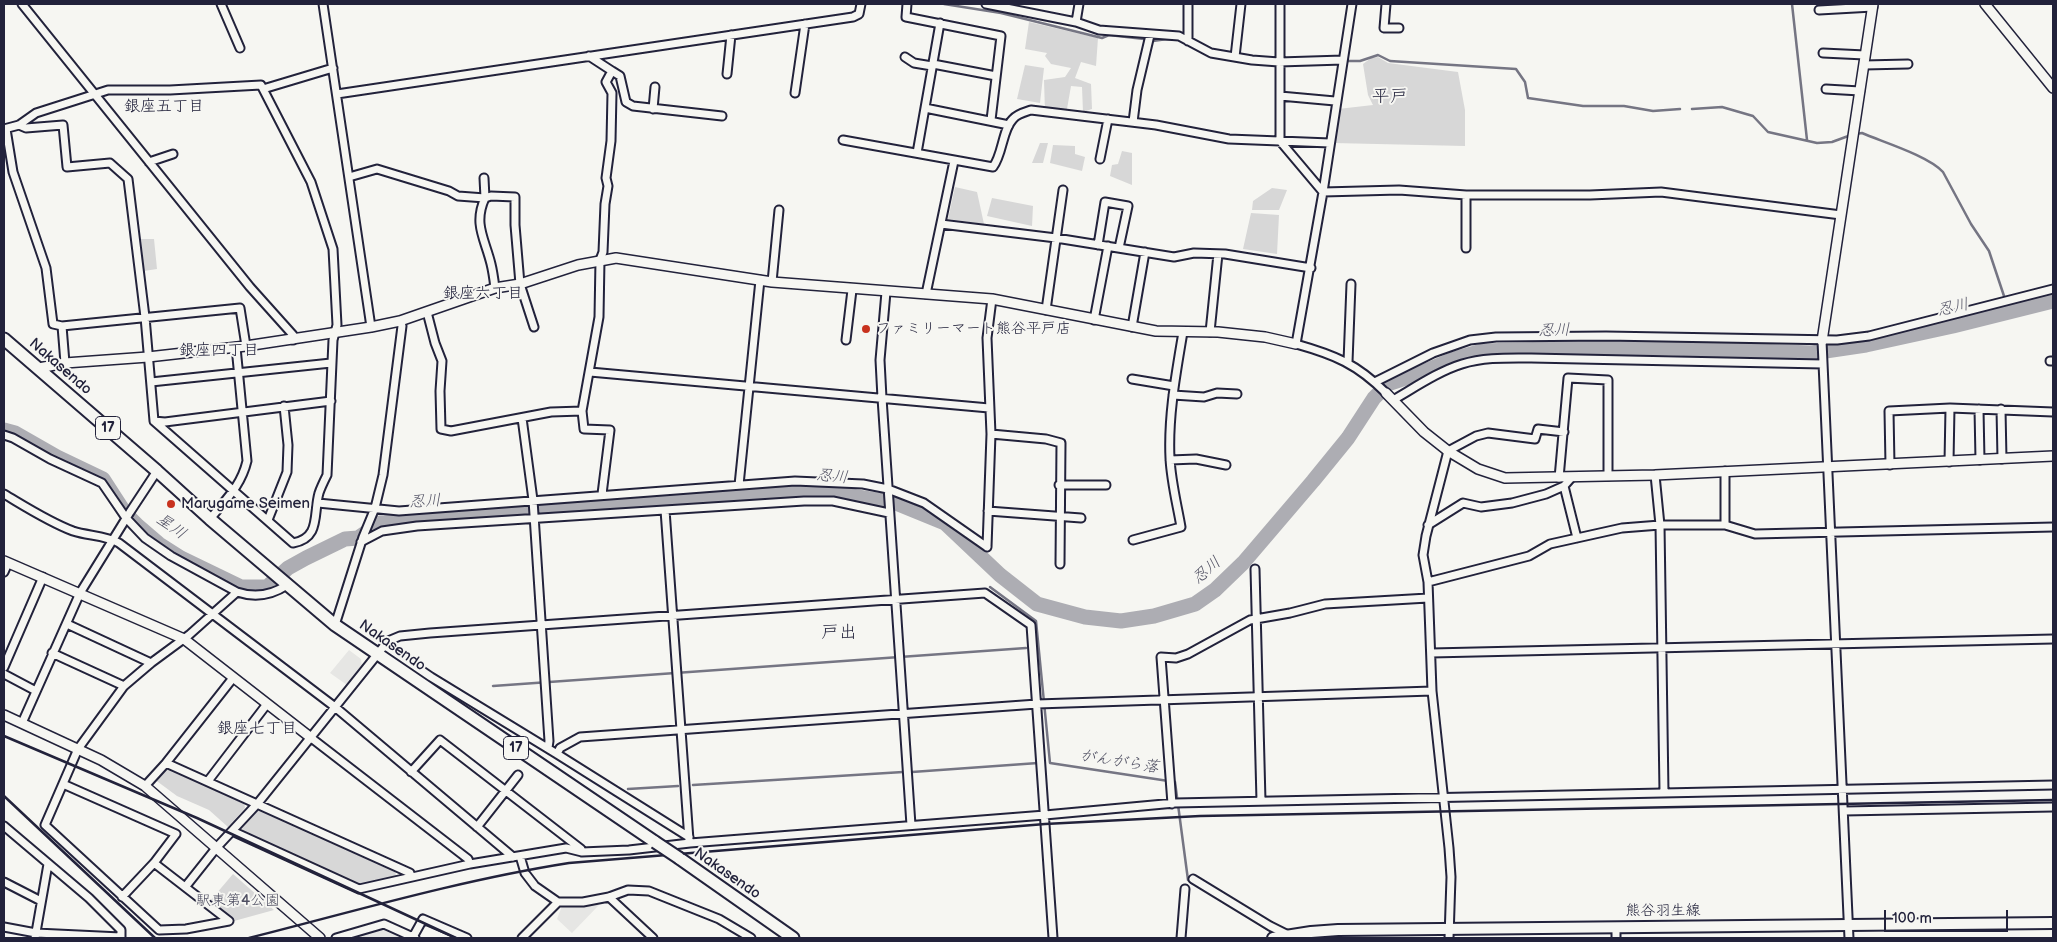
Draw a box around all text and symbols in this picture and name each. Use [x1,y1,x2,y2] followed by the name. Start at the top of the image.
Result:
[1372,86,1408,108] district label: 平戸
[124,97,204,117] district label: 銀座五丁目
[443,284,523,304] district label: 銀座六丁目
[1935,295,1971,321] water label: 忍川
[876,320,1071,338] place label: ファミリーマート熊谷平戸店
[1538,321,1570,341] water label: 忍川
[860,323,872,335] marker: ファミリーマート熊谷平戸店
[25,335,95,399] street label: Nakasendo
[179,341,259,361] district label: 銀座四丁目
[96,416,120,439] road number: 17
[815,466,849,488] water label: 忍川
[408,491,442,513] water label: 忍川
[181,495,310,513] place label: Marugame Seimen
[165,498,177,510] marker: Marugame Seimen
[152,510,190,544] water label: 星川
[1189,553,1225,589] water label: 忍川
[355,616,429,676] street label: Nakasendo
[821,622,857,644] district label: 戸出
[217,719,297,739] district label: 銀座七丁目
[504,736,528,760] road number: 17
[1078,746,1160,778] water label: がんがら落
[690,844,764,904] street label: Nakasendo
[196,892,280,910] park label: 駅東第4公園
[1887,900,2011,932] scale bar
[1626,902,1700,920] street label: 熊谷羽生線
[1892,909,1932,928] text: 100 m

